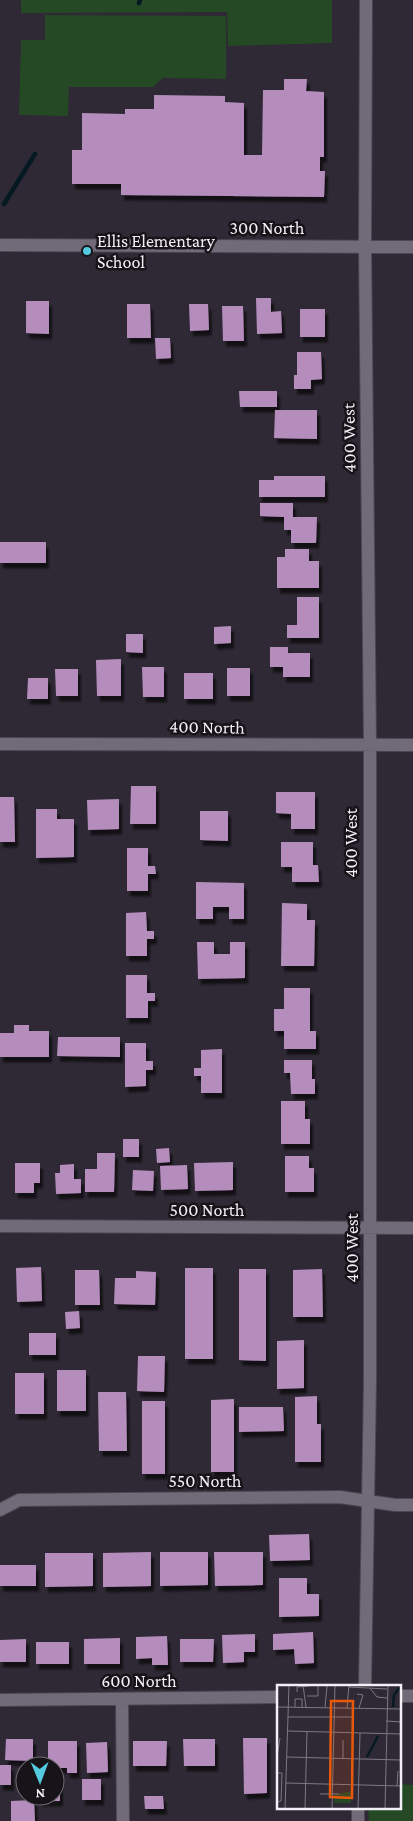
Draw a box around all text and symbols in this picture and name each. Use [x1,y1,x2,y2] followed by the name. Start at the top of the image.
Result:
[230,218,305,238] street label: 300 North
[97,231,215,272] place label: Ellis Elementary School
[81,245,93,257] marker: Ellis Elementary School
[338,402,360,473] street label: 400 West
[169,716,245,738] street label: 400 North
[341,807,361,878] street label: 400 West
[170,1200,245,1220] street label: 500 North
[342,1212,362,1283] street label: 400 West
[168,1471,242,1491] street label: 550 North
[101,1671,177,1691] street label: 600 North
[277,1685,400,1808] inset map
[15,1756,65,1806] north arrow
[35,1786,45,1802] text: N

